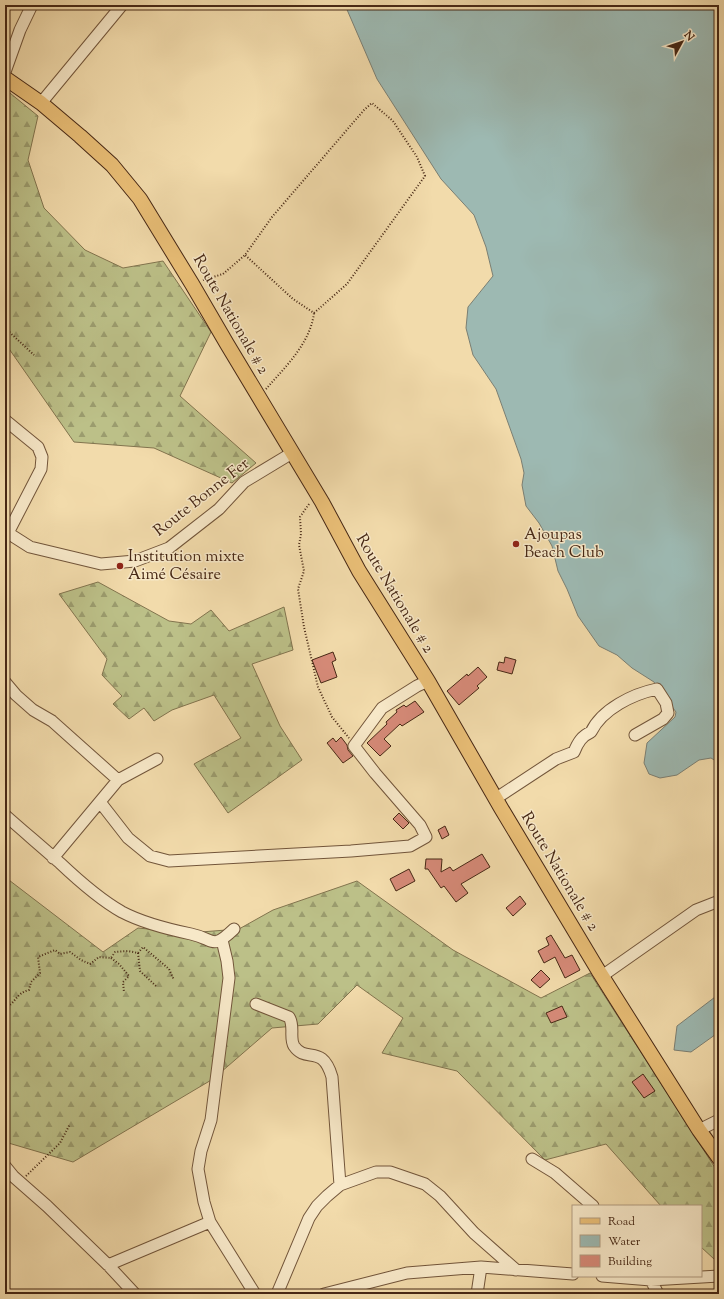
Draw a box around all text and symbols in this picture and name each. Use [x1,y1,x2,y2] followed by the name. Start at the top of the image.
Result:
[662,22,702,62] north arrow
[679,27,698,45] text: N
[186,251,274,380] street label: Route Nationale # 2
[149,453,255,543] street label: Route Bonne Fer
[524,524,604,565] place label: Ajoupas Beach Club
[349,530,439,658] street label: Route Nationale # 2
[511,539,521,549] marker: Ajoupas Beach Club
[128,546,244,587] place label: Institution mixte Aimé Césaire
[115,561,125,571] marker: Institution mixte Aimé Césaire
[514,808,604,936] street label: Route Nationale # 2
[572,1205,702,1277] legend
[608,1213,635,1231] text: Road
[608,1233,641,1251] text: Water
[608,1253,652,1271] text: Building

